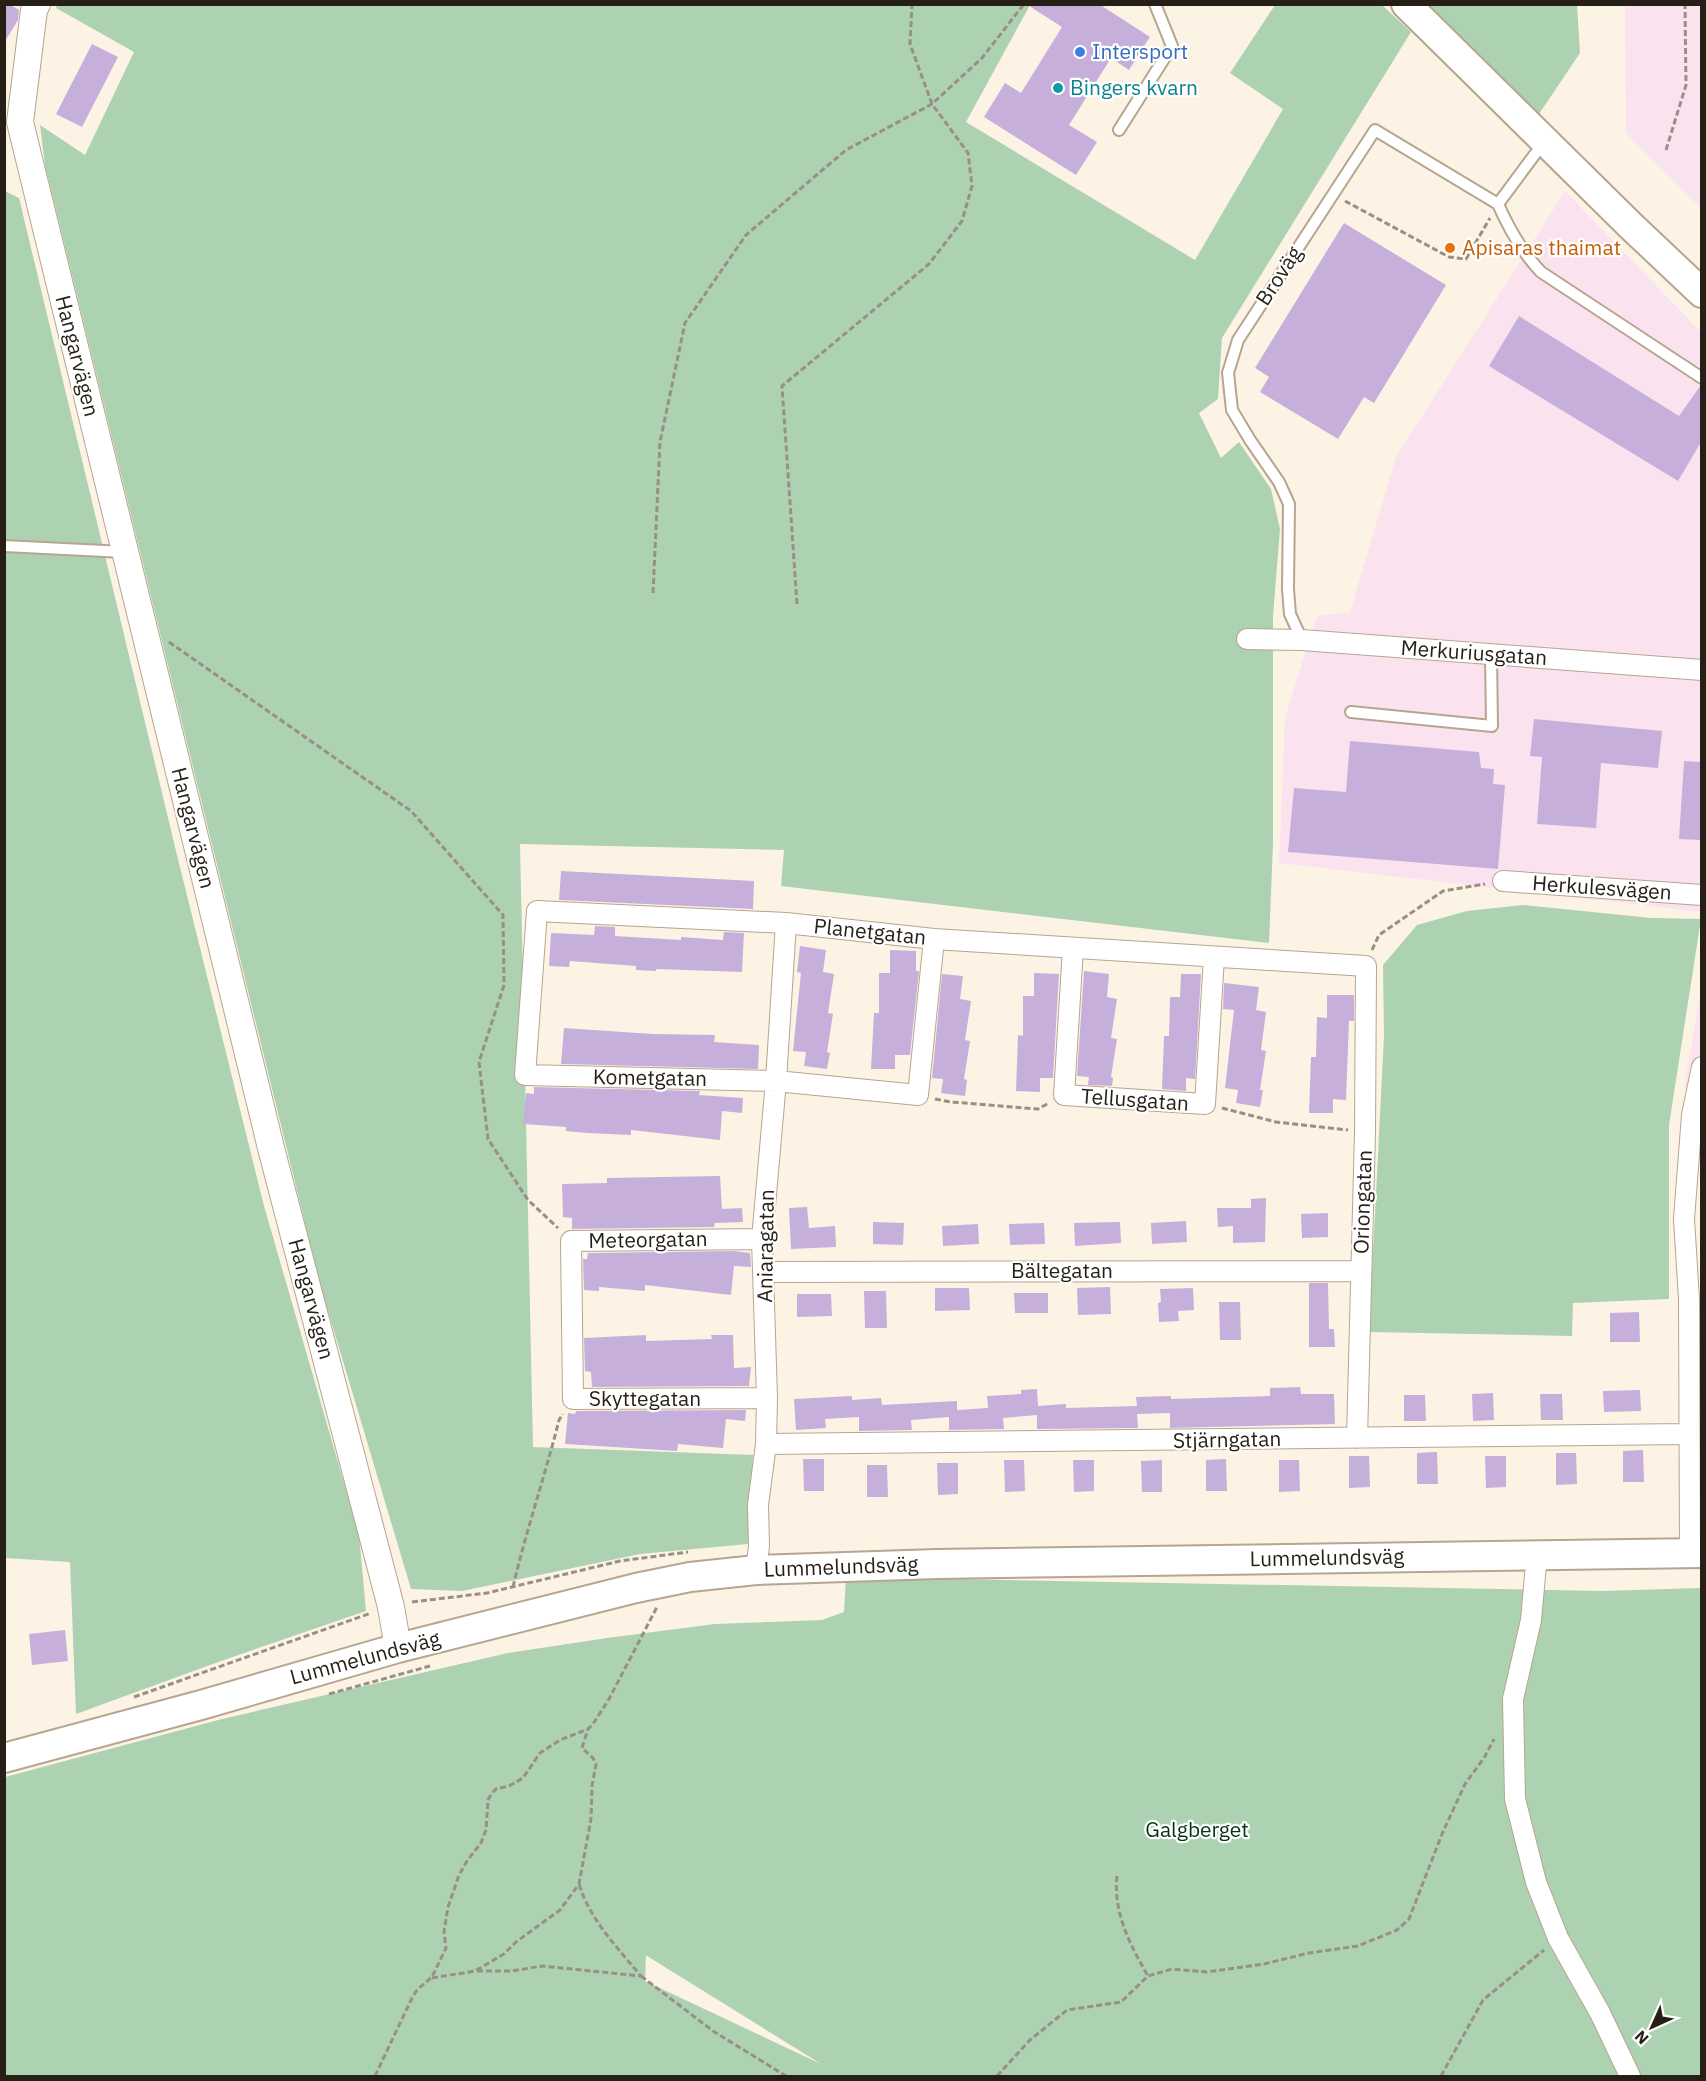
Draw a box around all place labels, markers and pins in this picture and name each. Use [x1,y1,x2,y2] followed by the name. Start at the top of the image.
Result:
[1092,37,1188,65] place label: Intersport
[1073,45,1087,59] marker: Intersport
[1070,73,1198,101] place label: Bingers kvarn
[1051,81,1065,95] marker: Bingers kvarn
[1462,233,1621,261] place label: Apisaras thaimat
[1443,241,1457,255] marker: Apisaras thaimat

